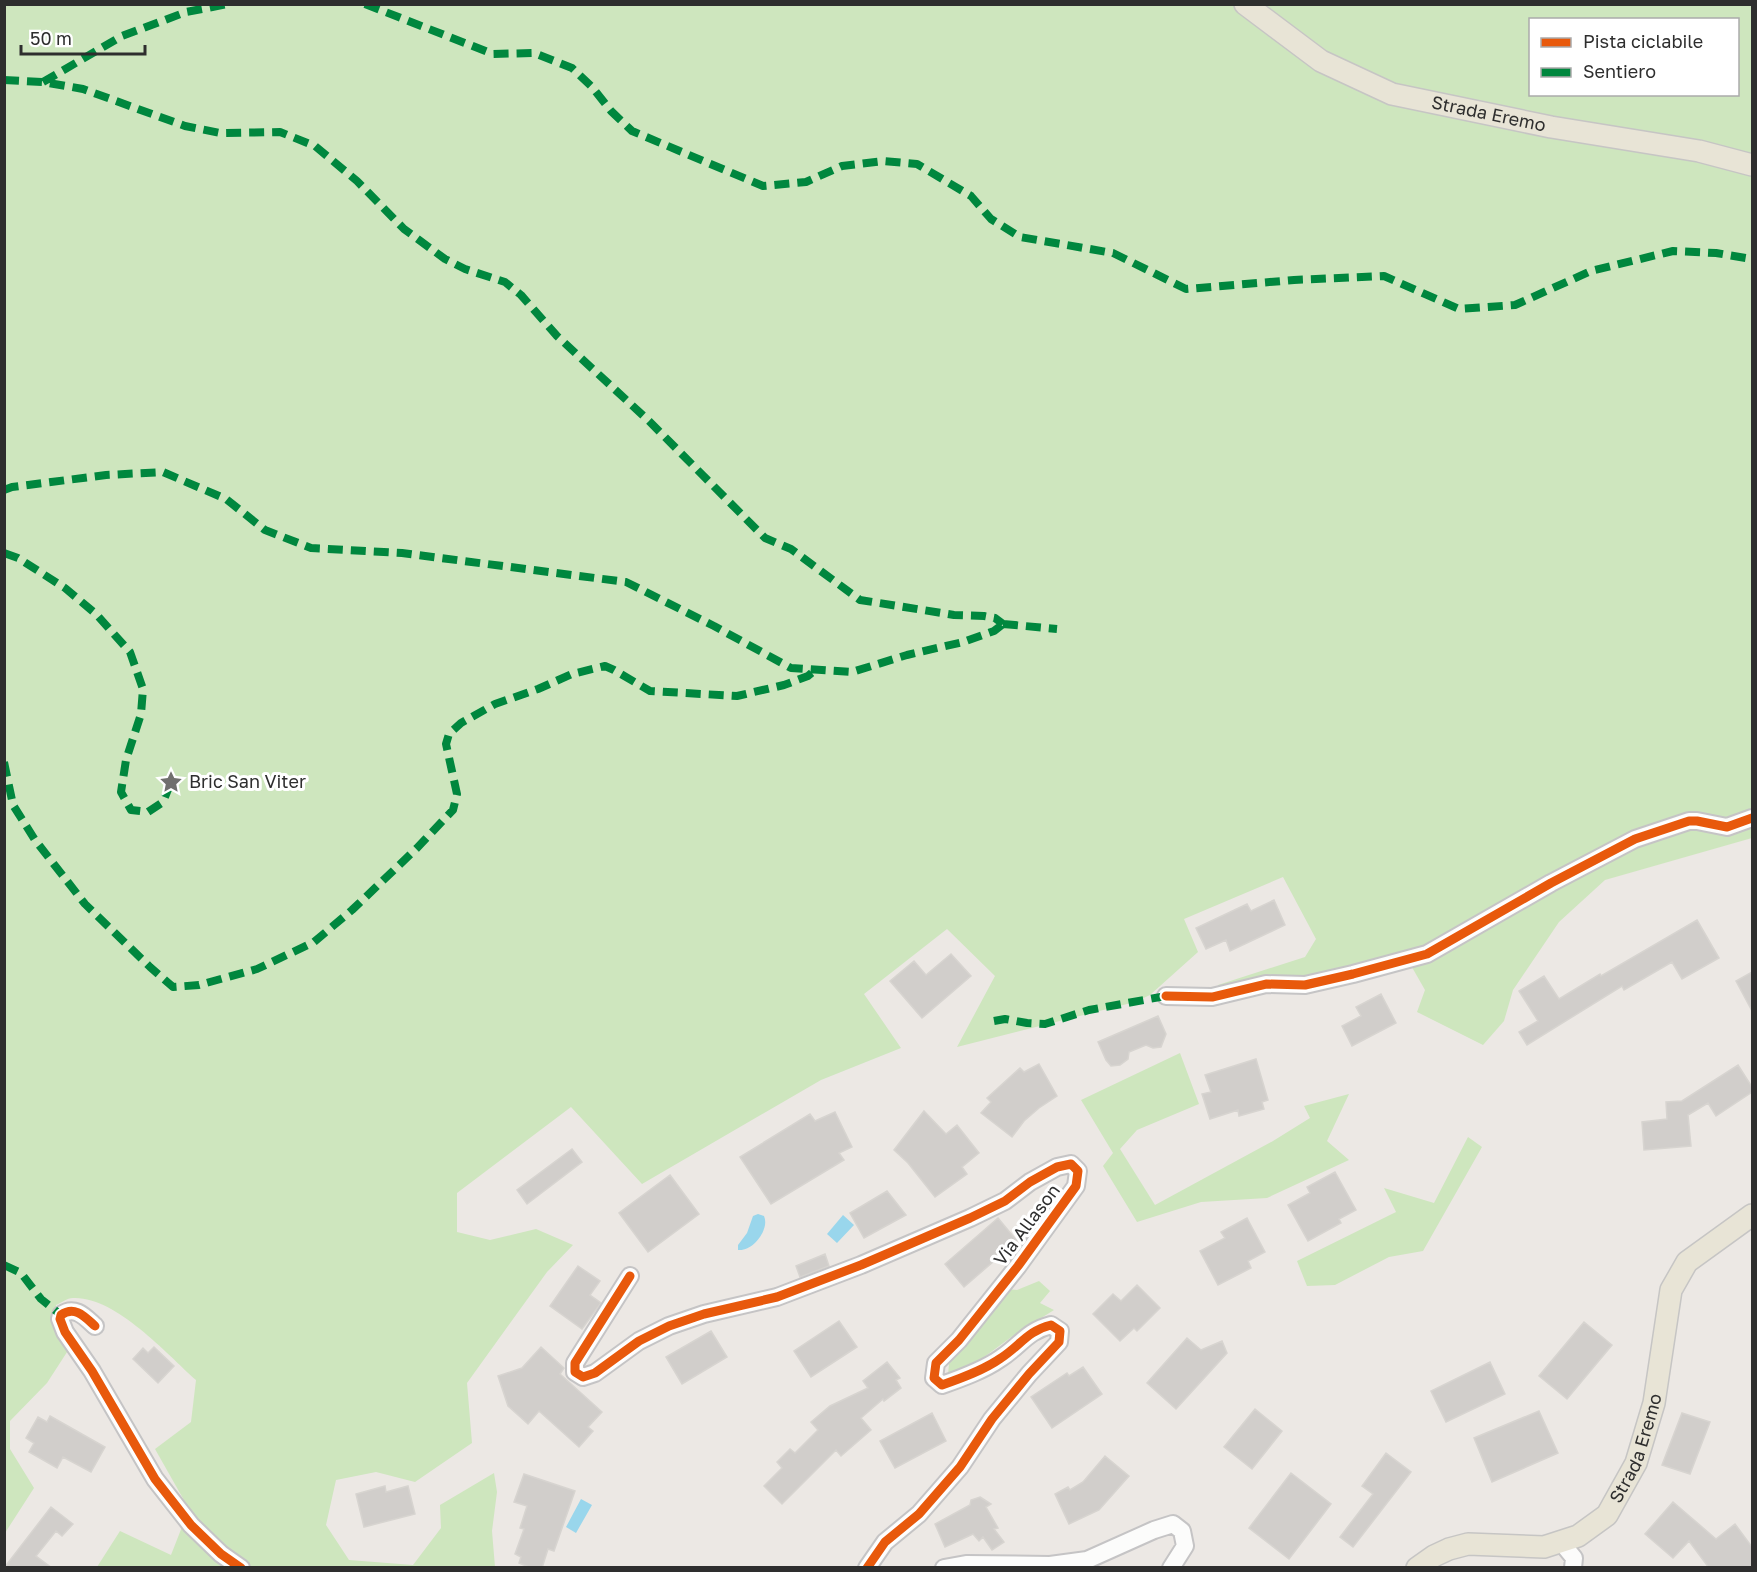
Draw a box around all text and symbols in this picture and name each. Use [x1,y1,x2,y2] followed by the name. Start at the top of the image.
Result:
[21,18,146,56] scale bar
[1529,18,1739,96] legend
[30,27,72,49] text: 50 m
[1583,30,1703,52] text: Pista ciclabile
[1583,60,1656,82] text: Sentiero
[1430,91,1548,136] street label: Strada Eremo
[158,769,184,795] place icon: Bric San Viter
[189,770,306,792] place label: Bric San Viter
[988,1179,1064,1269] street label: Via Allason
[1604,1392,1665,1507] street label: Strada Eremo

